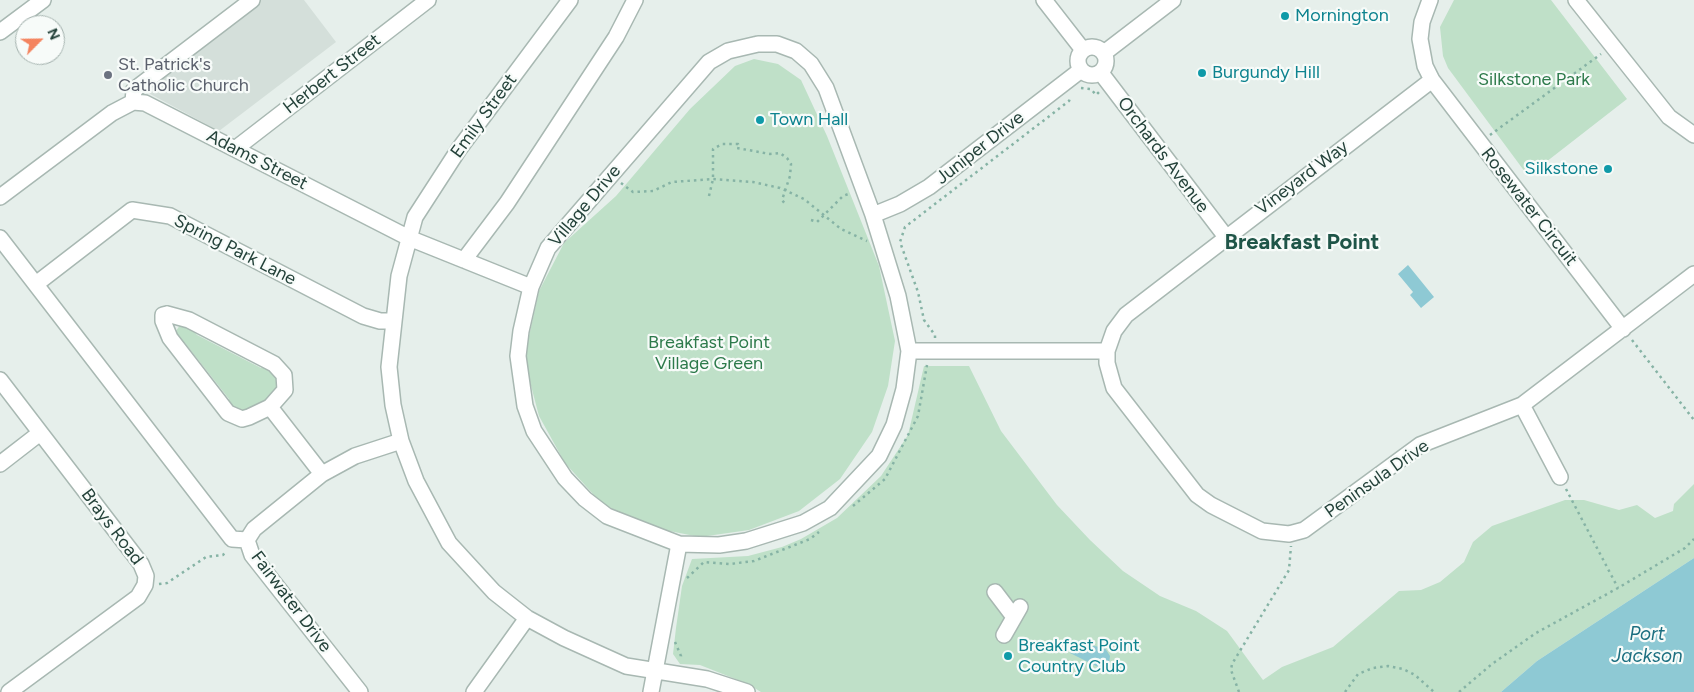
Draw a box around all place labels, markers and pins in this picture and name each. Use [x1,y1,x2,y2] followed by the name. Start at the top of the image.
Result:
[1295,5,1389,27] place label: Mornington
[1279,10,1291,22] marker: Mornington
[118,54,249,96] place label: St. Patrick's Catholic Church
[1212,62,1320,84] place label: Burgundy Hill
[1196,67,1208,79] marker: Burgundy Hill
[102,69,114,81] marker: St. Patrick's Catholic Church
[770,109,848,131] place label: Town Hall
[754,114,766,126] marker: Town Hall
[1525,158,1598,180] place label: Silkstone
[1602,163,1614,175] marker: Silkstone
[1018,635,1140,678] place label: Breakfast Point Country Club
[1002,650,1014,662] marker: Breakfast Point Country Club

